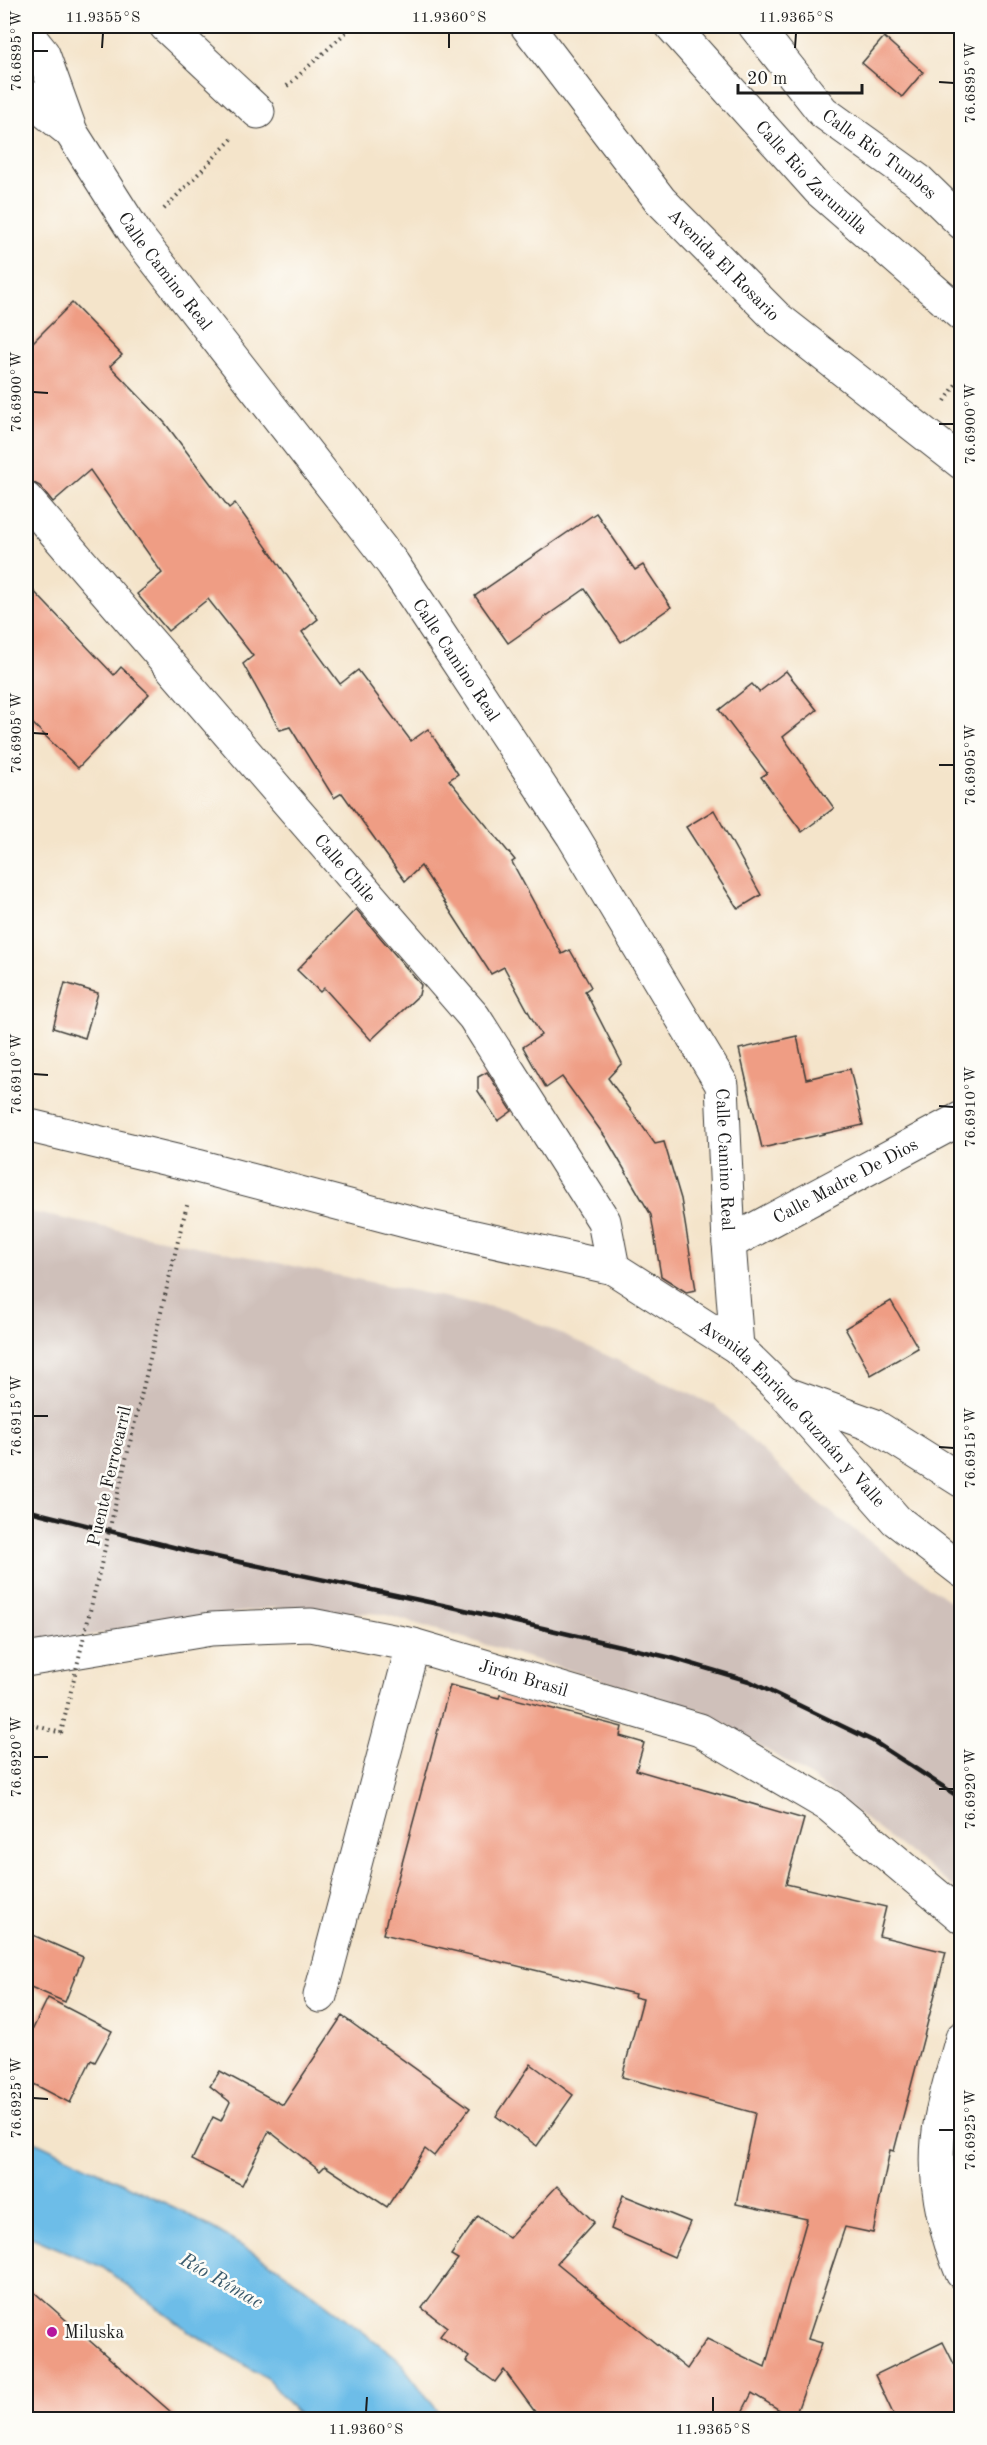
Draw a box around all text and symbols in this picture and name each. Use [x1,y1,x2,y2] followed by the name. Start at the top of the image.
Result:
[10,10,25,92] text: 76.6895°W
[66,11,140,26] text: 11.9355°S
[412,11,486,26] text: 11.9360°S
[759,11,833,26] text: 11.9365°S
[964,42,979,124] text: 76.6895°W
[738,57,862,95] scale bar
[747,70,787,88] text: 20 m
[818,106,940,203] street label: Calle Rio Tumbes
[752,118,871,238] street label: Calle Rio Zarumilla
[664,206,782,325] street label: Avenida El Rosario
[114,209,215,334] street label: Calle Camino Real
[10,351,25,433] text: 76.6900°W
[964,383,979,465] text: 76.6900°W
[409,596,503,725] street label: Calle Camino Real
[10,692,25,774] text: 76.6905°W
[964,724,979,806] text: 76.6905°W
[310,831,379,906] street label: Calle Chile
[10,1033,25,1115] text: 76.6910°W
[964,1066,979,1148] text: 76.6910°W
[712,1088,736,1231] street label: Calle Camino Real
[771,1135,921,1228] street label: Calle Madre De Dios
[696,1317,888,1511] street label: Avenida Enrique Guzmán y Valle
[10,1375,25,1457] text: 76.6915°W
[85,1404,135,1548] street label: Puente Ferrocarril
[964,1407,979,1489] text: 76.6915°W
[477,1657,570,1700] street label: Jirón Brasil
[10,1716,25,1798] text: 76.6920°W
[964,1748,979,1830] text: 76.6920°W
[10,2057,25,2139] text: 76.6925°W
[964,2089,979,2171] text: 76.6925°W
[175,2249,266,2313] water label: Río Rímac
[64,2324,125,2342] place label: Miluska
[45,2325,59,2339] marker: Miluska
[329,2423,403,2438] text: 11.9360°S
[676,2423,750,2438] text: 11.9365°S

